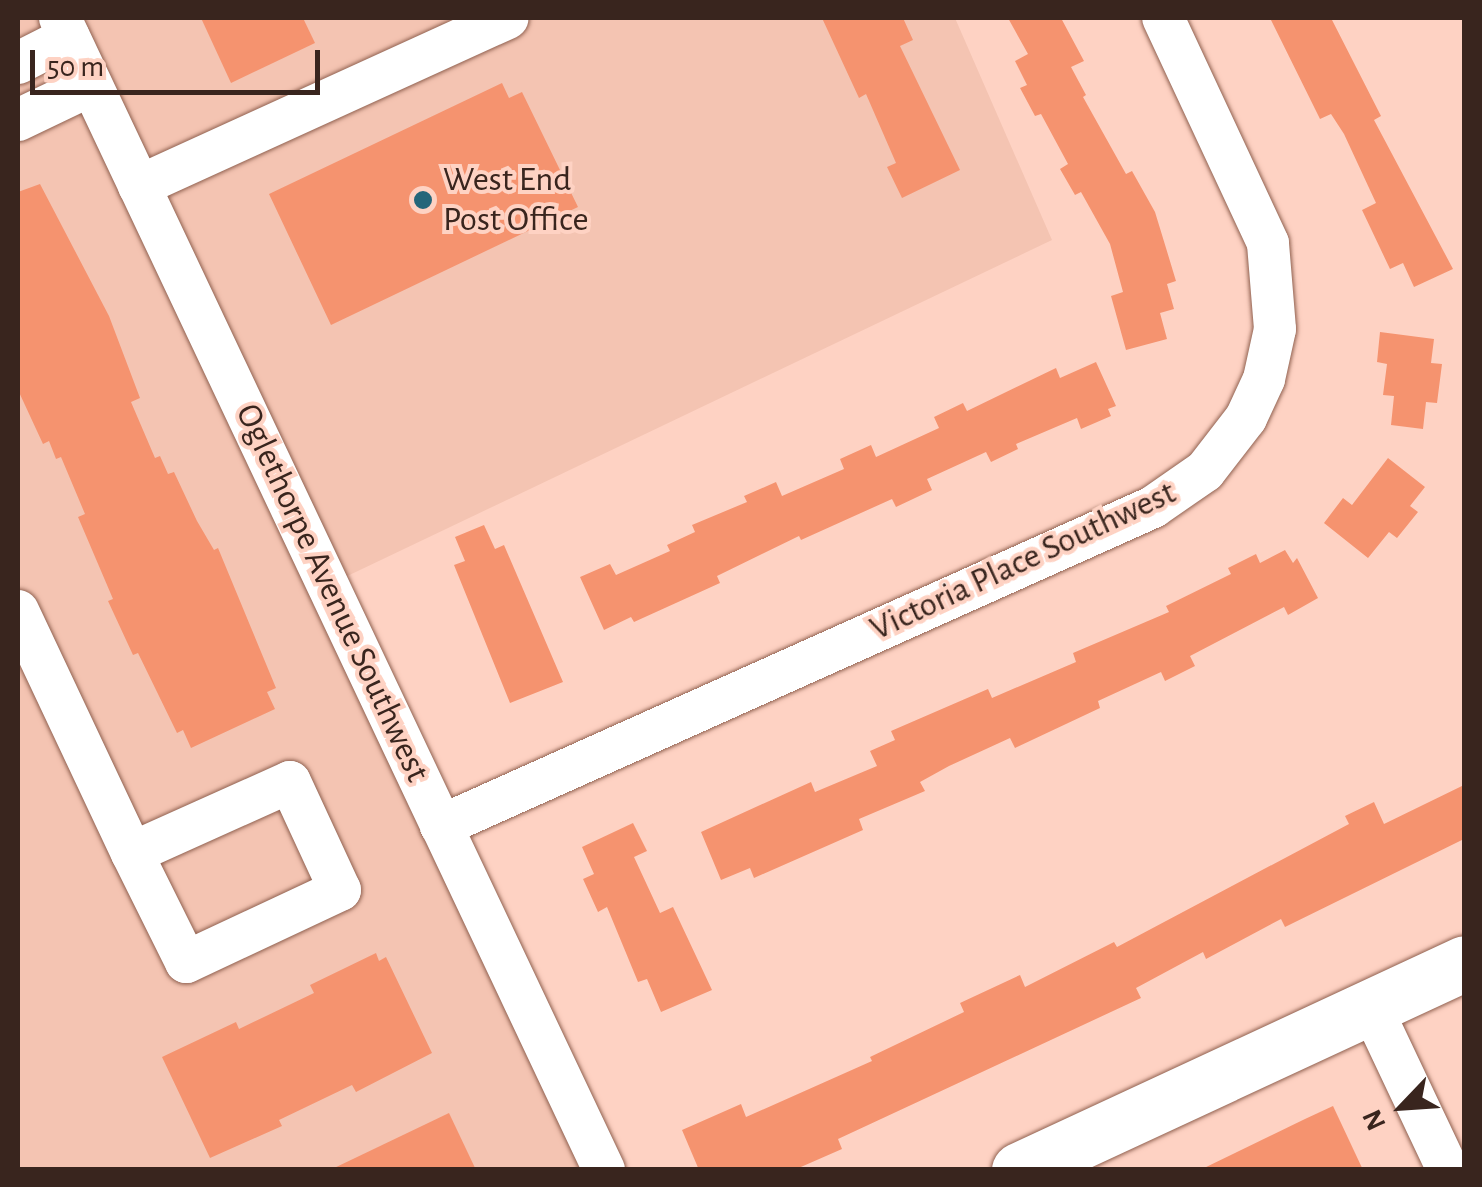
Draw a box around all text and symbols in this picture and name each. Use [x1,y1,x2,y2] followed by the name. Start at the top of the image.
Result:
[35,30,325,92] scale bar
[47,52,104,82] text: 50 m
[443,159,589,241] place label: West End Post Office
[412,189,434,211] marker: West End Post Office
[226,397,438,789] street label: Oglethorpe Avenue Southwest
[864,472,1182,650] street label: Victoria Place Southwest
[1352,1057,1452,1157] north arrow
[1358,1105,1392,1134] text: N

